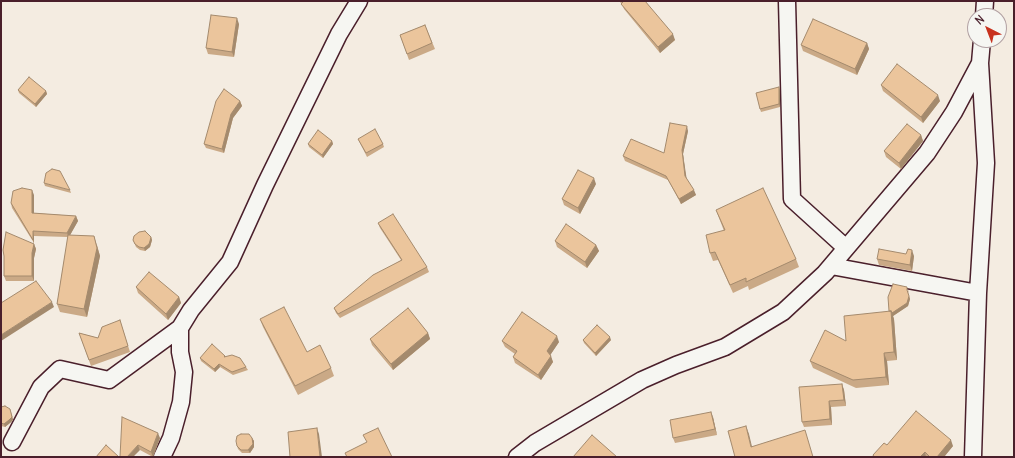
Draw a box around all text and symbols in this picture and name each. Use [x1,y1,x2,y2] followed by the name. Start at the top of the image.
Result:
[967,8,1007,48] north arrow
[972,12,987,28] text: N

